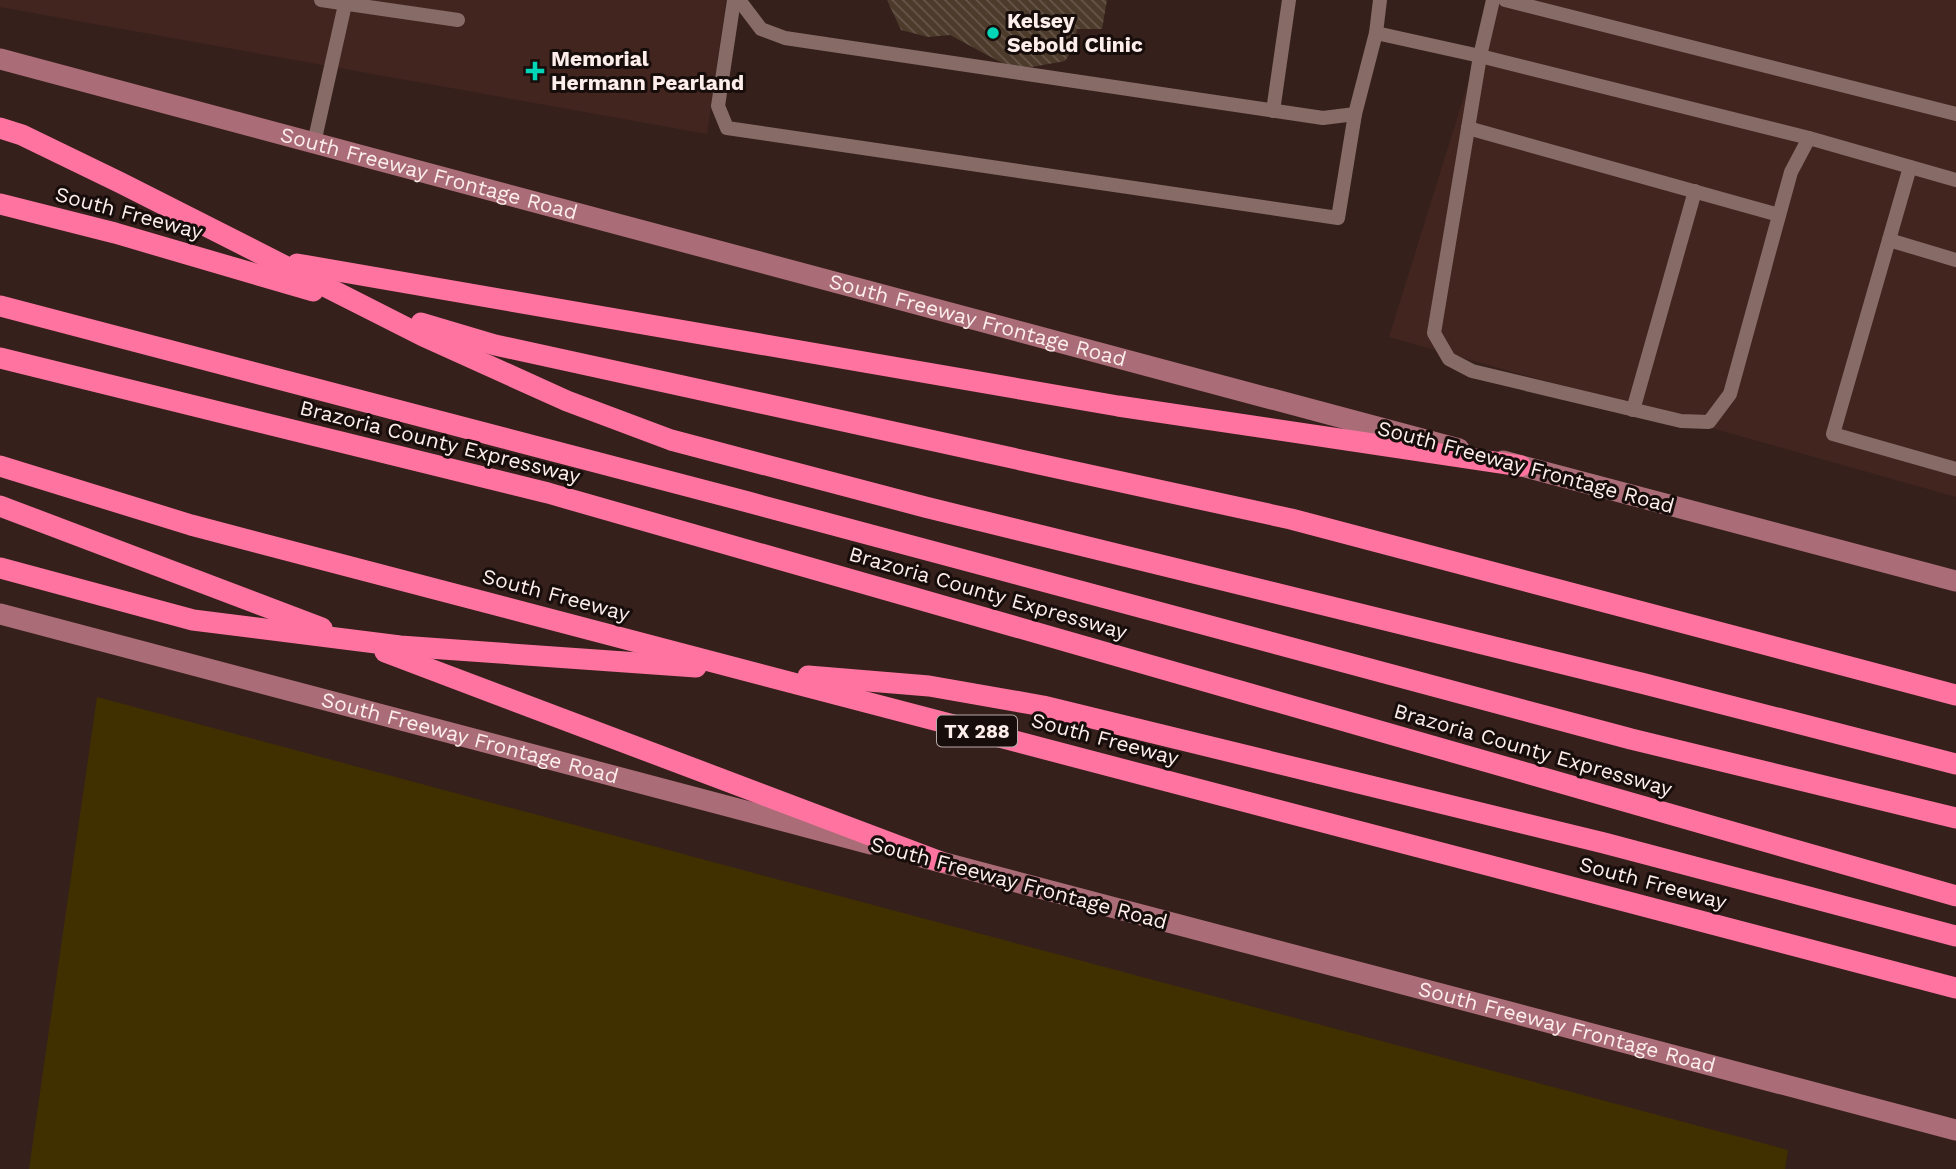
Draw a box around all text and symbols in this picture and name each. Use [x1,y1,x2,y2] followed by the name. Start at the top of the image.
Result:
[1007,8,1143,57] place label: Kelsey Sebold Clinic
[985,25,1001,41] marker: Kelsey Sebold Clinic
[551,46,744,95] place label: Memorial Hermann Pearland
[525,61,545,81] marker: Memorial Hermann Pearland
[278,122,580,225] street label: South Freeway Frontage Road
[53,181,206,244] street label: South Freeway
[827,268,1129,371] street label: South Freeway Frontage Road
[297,395,583,489] street label: Brazoria County Expressway
[1375,415,1677,518] street label: South Freeway Frontage Road
[846,541,1130,644] street label: Brazoria County Expressway
[480,563,633,626] street label: South Freeway
[319,686,621,789] street label: South Freeway Frontage Road
[1391,698,1675,801] street label: Brazoria County Expressway
[1029,707,1182,770] street label: South Freeway
[937,716,1017,746] road number: TX 288
[868,831,1170,934] street label: South Freeway Frontage Road
[1577,851,1730,914] street label: South Freeway
[1416,976,1718,1078] street label: South Freeway Frontage Road

